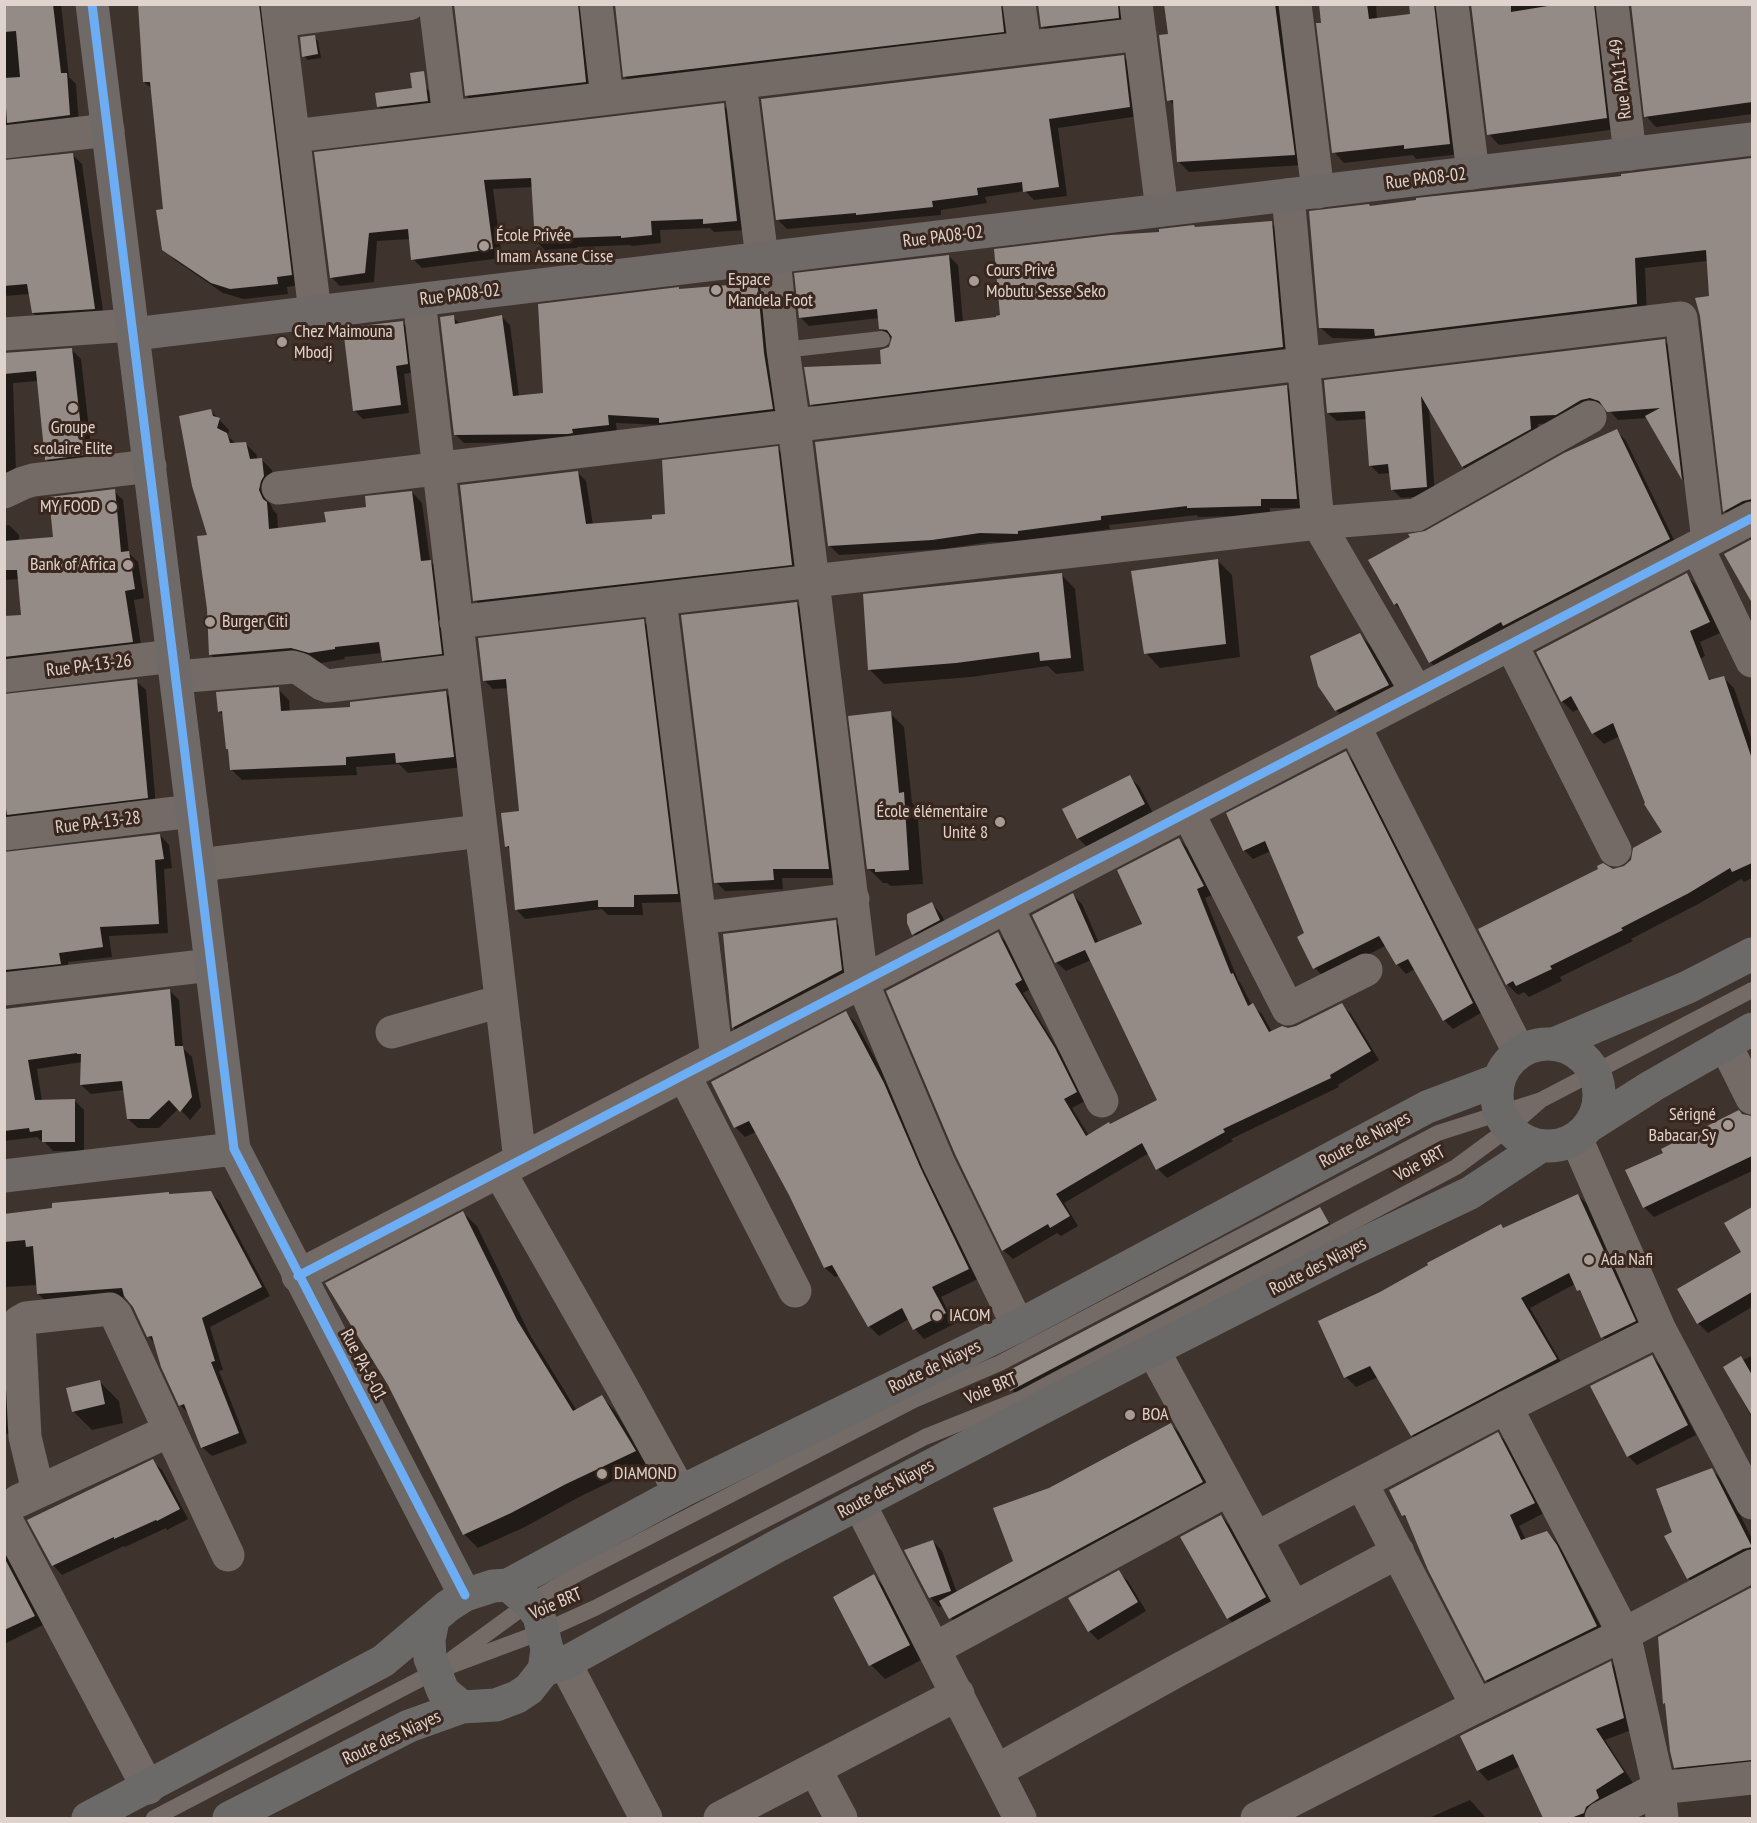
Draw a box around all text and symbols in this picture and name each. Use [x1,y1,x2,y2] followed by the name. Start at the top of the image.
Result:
[1605,37,1637,121] street label: Rue PA11-49
[1384,163,1468,195] street label: Rue PA08-02
[901,221,985,253] street label: Rue PA08-02
[496,225,613,268] place label: École Privée Imam Assane Cisse
[477,239,491,253] marker: École Privée Imam Assane Cisse
[986,260,1106,302] place label: Cours Privé Mobutu Sesse Seko
[728,269,813,312] place label: Espace Mandela Foot
[967,274,981,288] marker: Cours Privé Mobutu Sesse Seko
[418,279,502,311] street label: Rue PA08-02
[709,283,723,297] marker: Espace Mandela Foot
[294,321,393,364] place label: Chez Maimouna Mbodj
[275,335,289,349] marker: Chez Maimouna Mbodj
[66,401,80,415] marker: Groupe scolaire Elite
[33,417,113,460] place label: Groupe scolaire Elite
[40,496,100,518] place label: MY FOOD
[105,500,119,514] marker: MY FOOD
[30,554,116,576] place label: Bank of Africa
[121,558,135,572] marker: Bank of Africa
[222,611,288,633] place label: Burger Citi
[203,615,217,629] marker: Burger Citi
[45,650,133,682] street label: Rue PA-13-26
[876,801,988,844] place label: École élémentaire Unité 8
[54,807,142,839] street label: Rue PA-13-28
[993,815,1007,829] marker: École élémentaire Unité 8
[1648,1104,1716,1146] place label: Sérigné Babacar Sy
[1316,1107,1414,1173] street label: Route de Niayes
[1721,1118,1735,1132] marker: Sérigné Babacar Sy
[1391,1141,1449,1187] street label: Voie BRT
[1266,1233,1370,1301] street label: Route des Niayes
[1601,1249,1653,1271] place label: Ada Nafi
[1582,1253,1596,1267] marker: Ada Nafi
[949,1305,991,1327] place label: IACOM
[930,1309,944,1323] marker: IACOM
[335,1326,391,1404] street label: Rue PA-8-01
[885,1335,985,1399] street label: Route de Niayes
[962,1368,1020,1410] street label: Voie BRT
[1142,1404,1168,1426] place label: BOA
[1123,1408,1137,1422] marker: BOA
[834,1455,938,1523] street label: Route des Niayes
[614,1463,677,1485] place label: DIAMOND
[595,1467,609,1481] marker: DIAMOND
[527,1583,585,1625] street label: Voie BRT
[339,1706,445,1770] street label: Route des Niayes

